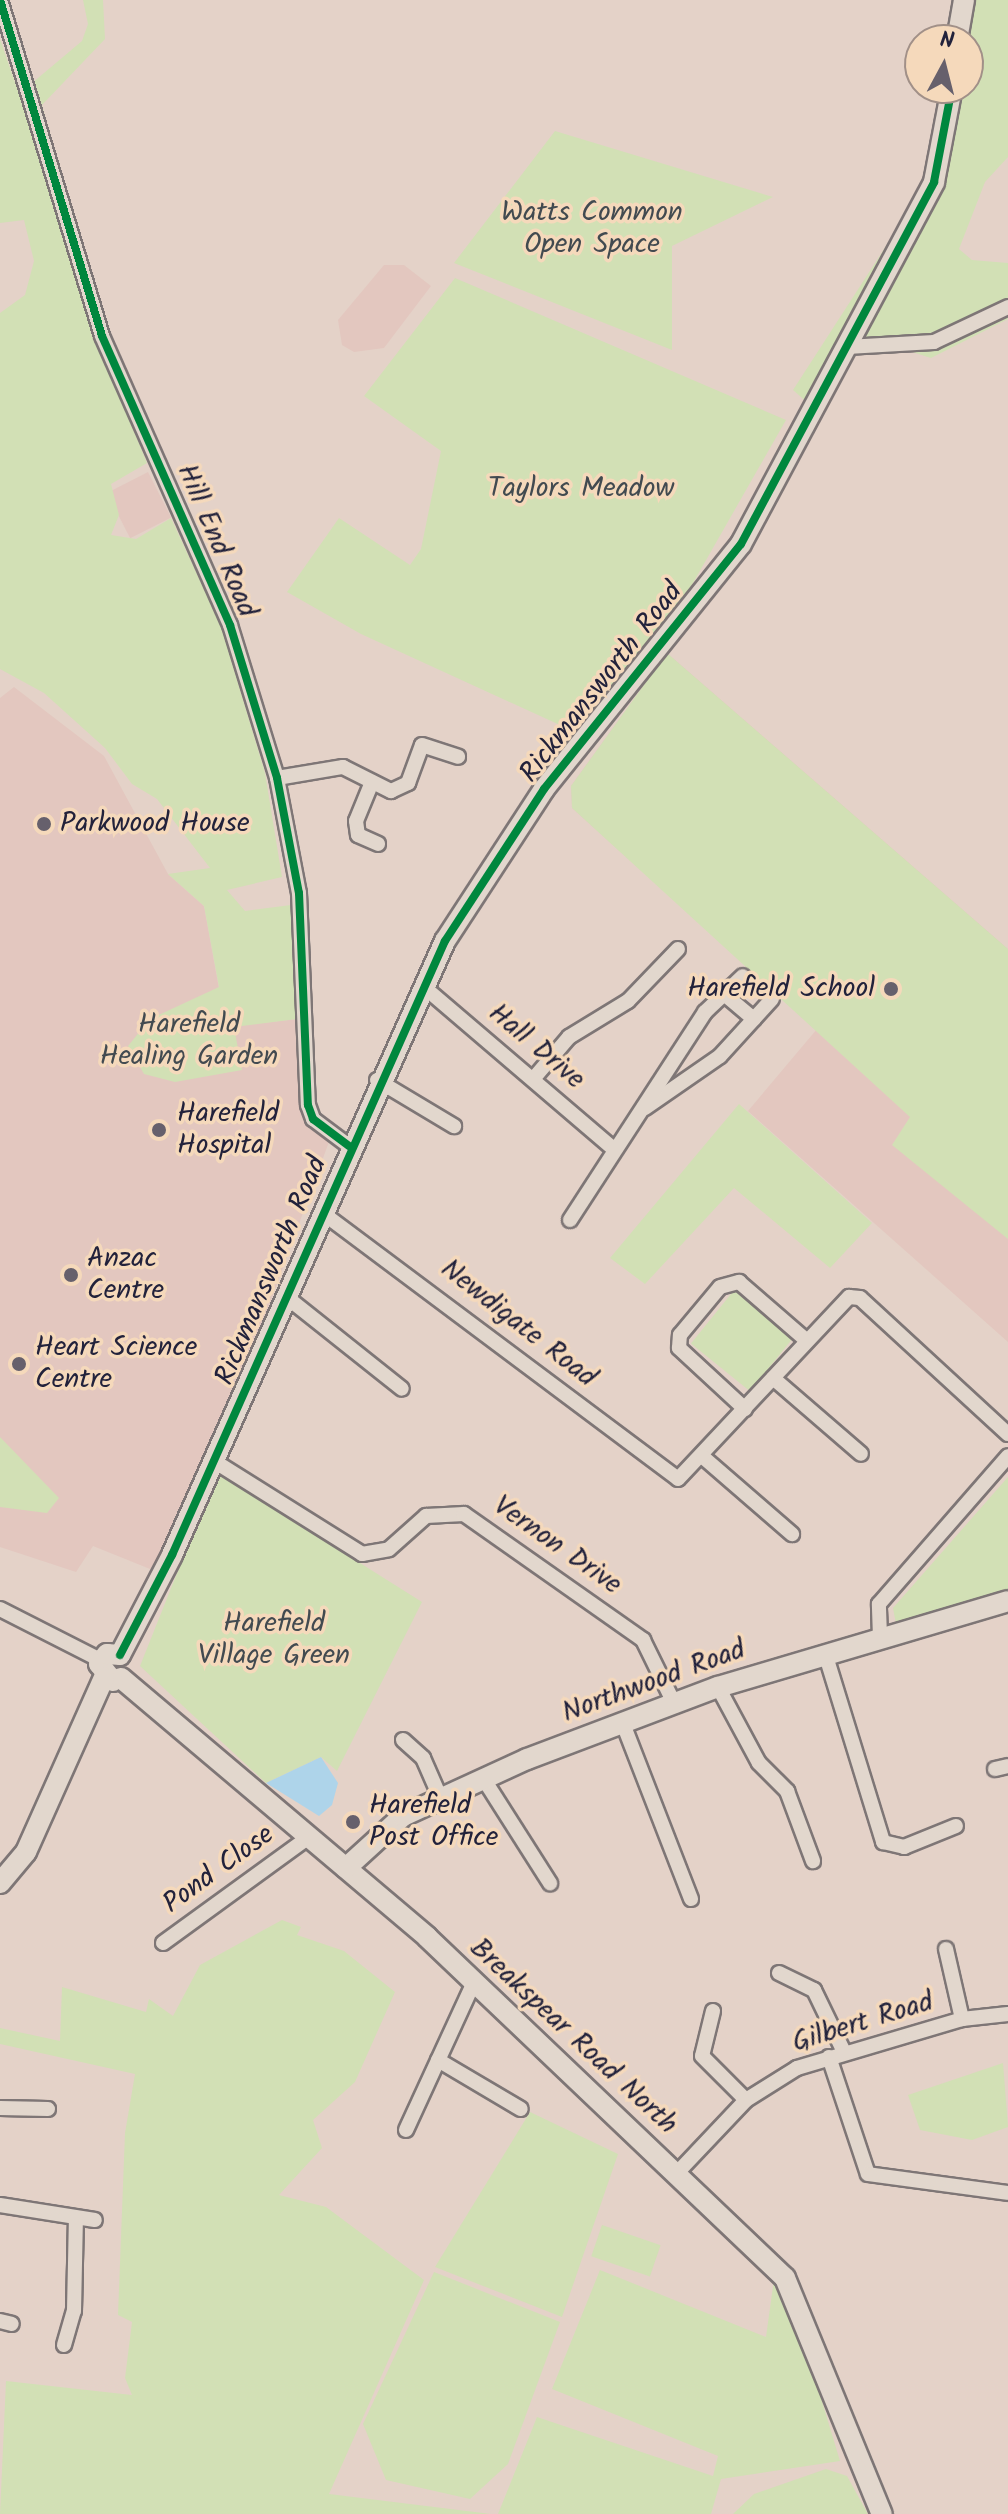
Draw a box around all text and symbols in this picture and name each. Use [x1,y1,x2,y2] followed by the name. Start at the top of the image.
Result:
[938,23,956,60] text: N
[904,24,984,104] north arrow
[501,196,683,262] park label: Watts Common Open Space
[169,459,263,623] street label: Hill End Road
[488,472,674,506] park label: Taylors Meadow
[513,576,691,790] street label: Rickmansworth Road
[60,807,250,841] place label: Parkwood House
[35,815,53,833] marker: Parkwood House
[687,972,875,1006] place label: Harefield School
[882,980,900,998] marker: Harefield School
[481,997,591,1097] street label: Hall Drive
[100,1008,278,1074] park label: Harefield Healing Garden
[177,1097,279,1163] place label: Harefield Hospital
[148,1119,170,1141] marker: Harefield Hospital
[209,1152,335,1390] street label: Rickmansworth Road
[87,1242,164,1308] place label: Anzac Centre
[433,1253,603,1395] street label: Newdigate Road
[62,1266,80,1284] marker: Anzac Centre
[35,1331,197,1397] place label: Heart Science Centre
[10,1355,28,1373] marker: Heart Science Centre
[486,1490,628,1602] street label: Vernon Drive
[198,1607,350,1673] park label: Harefield Village Green
[558,1633,750,1731] street label: Northwood Road
[369,1789,498,1855] place label: Harefield Post Office
[344,1813,362,1831] marker: Harefield Post Office
[157,1819,281,1921] street label: Pond Close
[462,1932,684,2142] street label: Breakspear Road North
[789,1986,937,2060] street label: Gilbert Road

